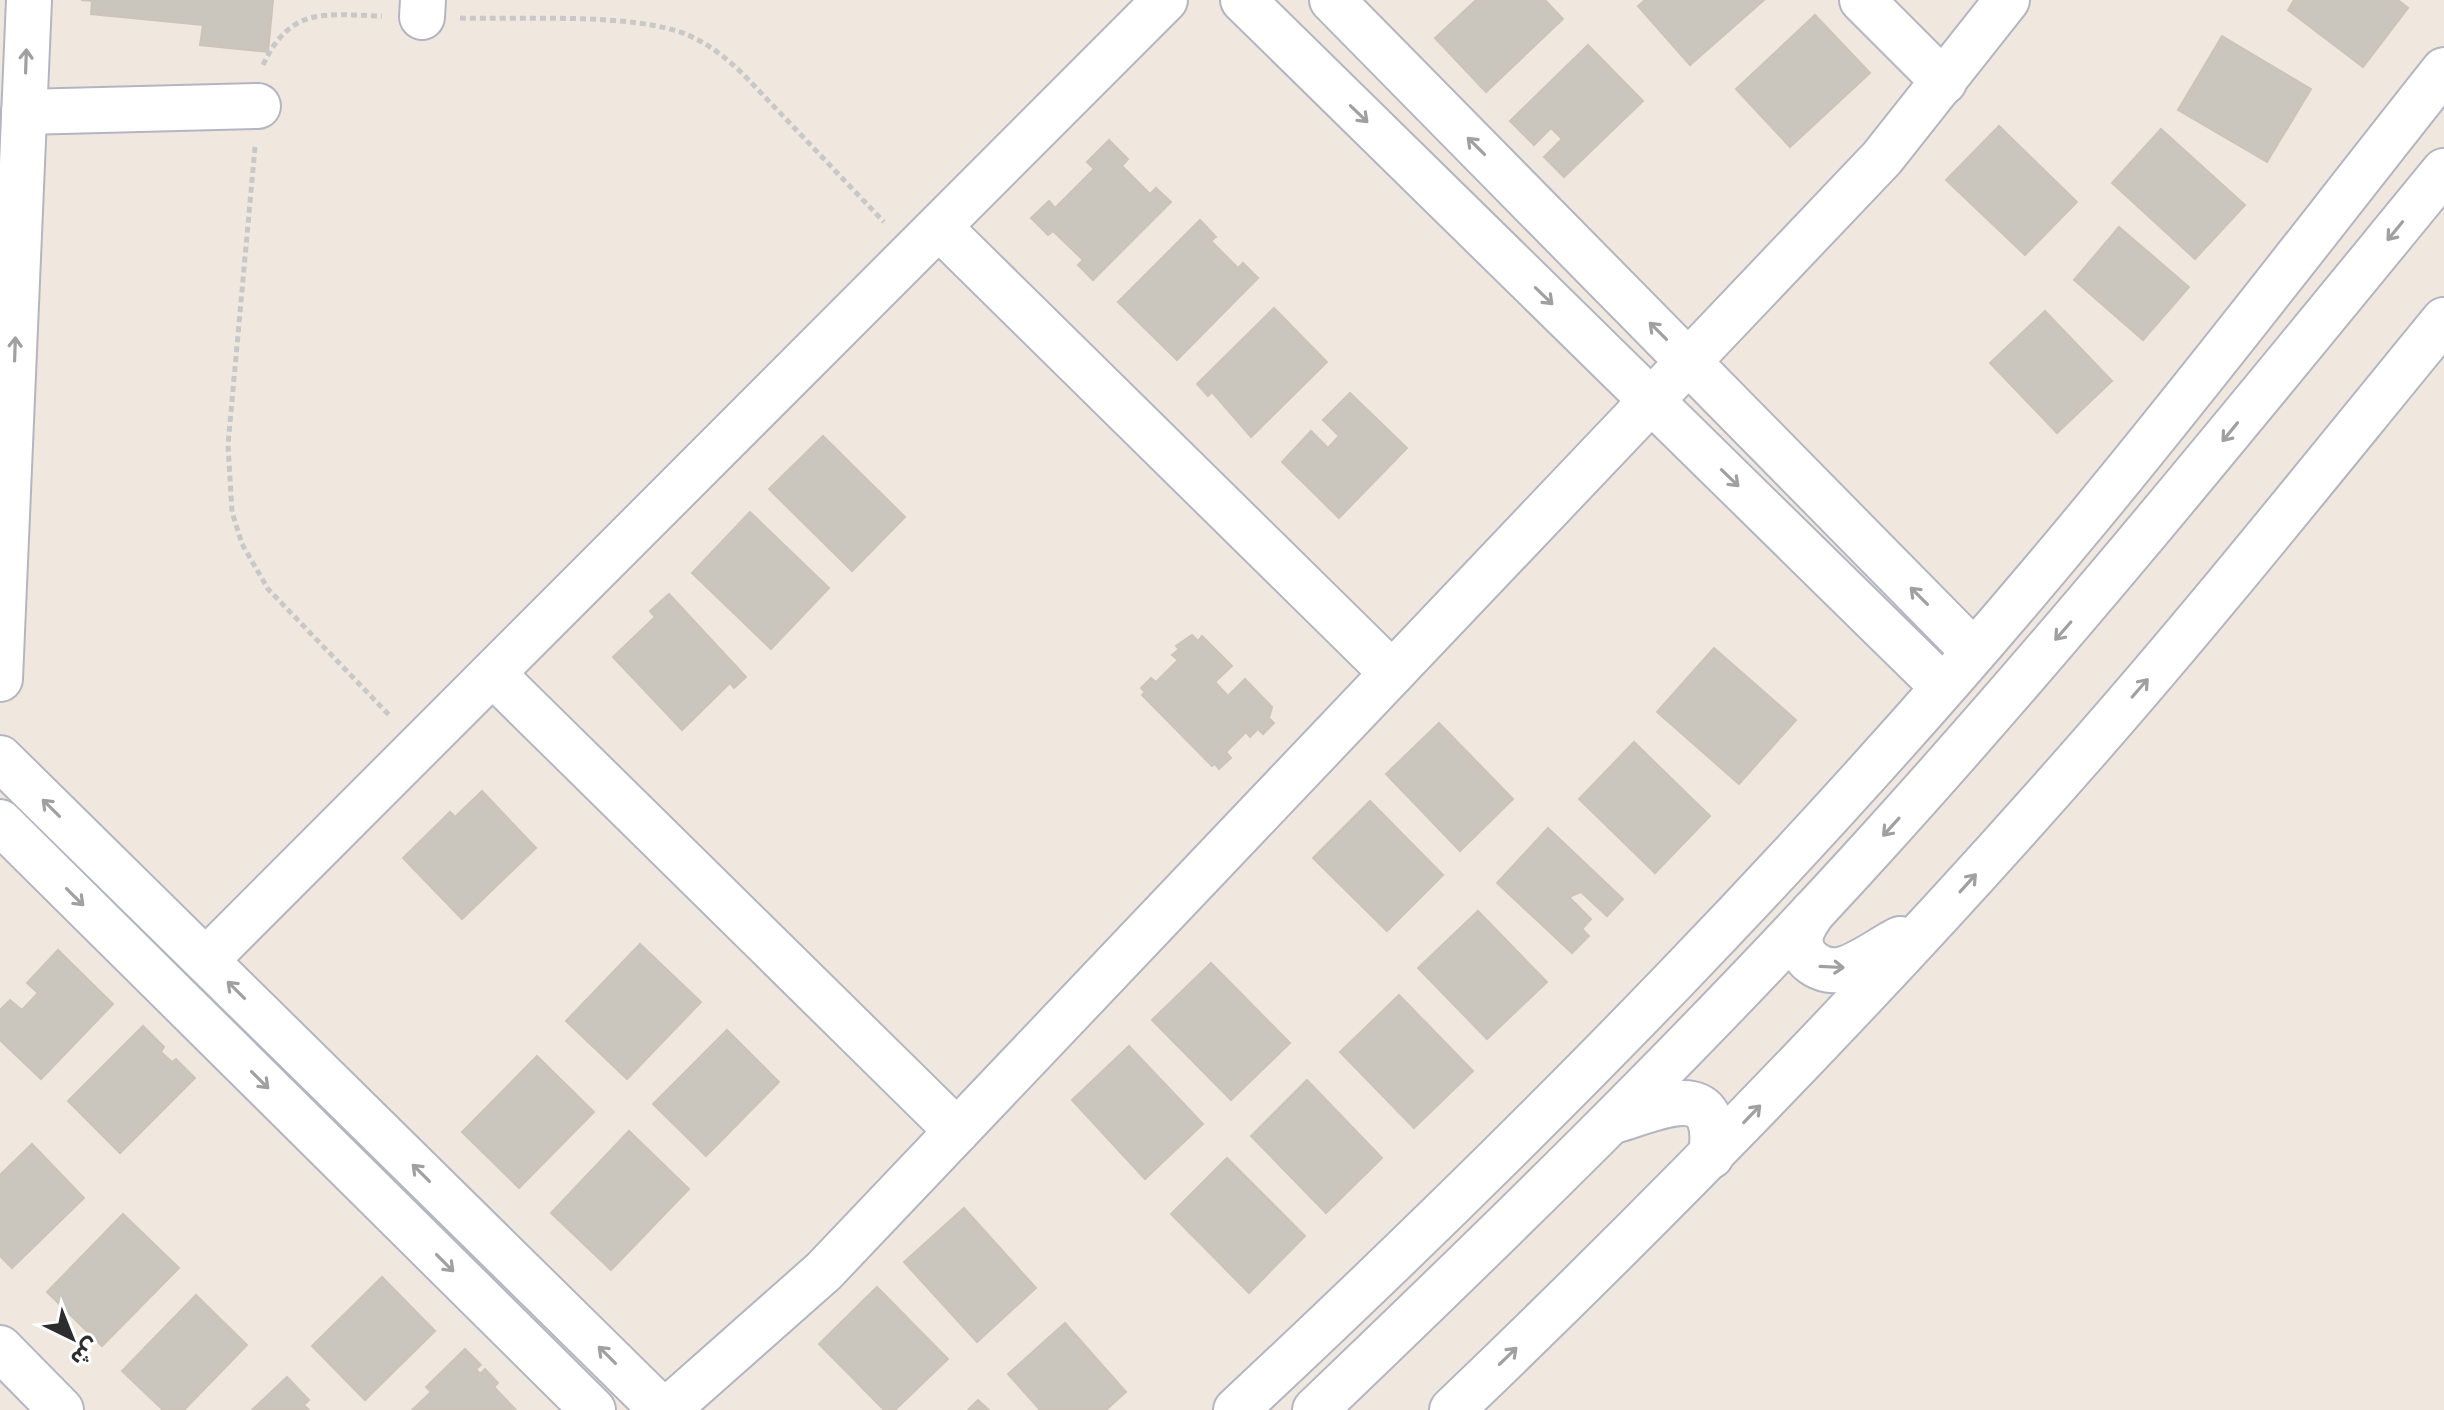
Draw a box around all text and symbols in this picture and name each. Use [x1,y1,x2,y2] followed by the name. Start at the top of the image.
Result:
[19,48,34,75] one-way arrow
[1349,104,1369,123] one-way arrow
[1466,136,1485,156] one-way arrow
[2386,220,2403,241] one-way arrow
[1534,286,1554,305] one-way arrow
[1649,322,1668,341] one-way arrow
[7,336,22,363] one-way arrow
[2221,421,2239,442] one-way arrow
[1720,468,1740,487] one-way arrow
[1910,587,1929,606] one-way arrow
[2054,621,2072,641] one-way arrow
[2131,678,2149,698] one-way arrow
[42,799,61,818] one-way arrow
[1882,816,1900,836] one-way arrow
[1959,873,1977,893] one-way arrow
[65,887,85,906] one-way arrow
[1819,960,1845,975] one-way arrow
[227,981,246,1000] one-way arrow
[250,1070,270,1089] one-way arrow
[1742,1104,1761,1124] one-way arrow
[412,1164,431,1183] one-way arrow
[435,1253,455,1272] one-way arrow
[32,1298,112,1378] north arrow
[65,1332,106,1372] text: ش
[598,1346,617,1365] one-way arrow
[1498,1347,1517,1366] one-way arrow

